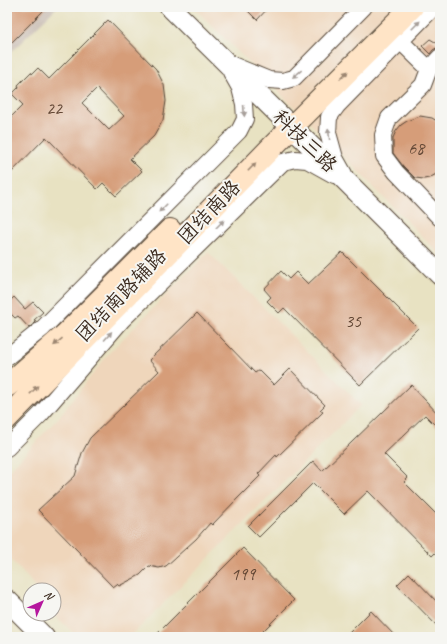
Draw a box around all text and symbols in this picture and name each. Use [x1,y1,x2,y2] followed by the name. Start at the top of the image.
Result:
[411,20,421,30] one-way arrow
[292,70,302,78] one-way arrow
[339,70,349,80] one-way arrow
[46,97,64,119] house number: 22
[241,104,248,117] one-way arrow
[268,104,343,178] street label: 科技三路
[326,128,333,140] one-way arrow
[408,137,426,159] house number: 68
[247,162,257,172] one-way arrow
[172,174,246,249] street label: 团结南路
[158,203,168,213] one-way arrow
[215,219,225,229] one-way arrow
[70,242,172,347] street label: 团结南路辅路
[345,310,362,332] house number: 35
[104,331,113,341] one-way arrow
[53,337,63,346] one-way arrow
[29,385,39,395] one-way arrow
[231,563,257,585] house number: 199
[22,582,62,622] north arrow
[42,588,58,604] text: N

